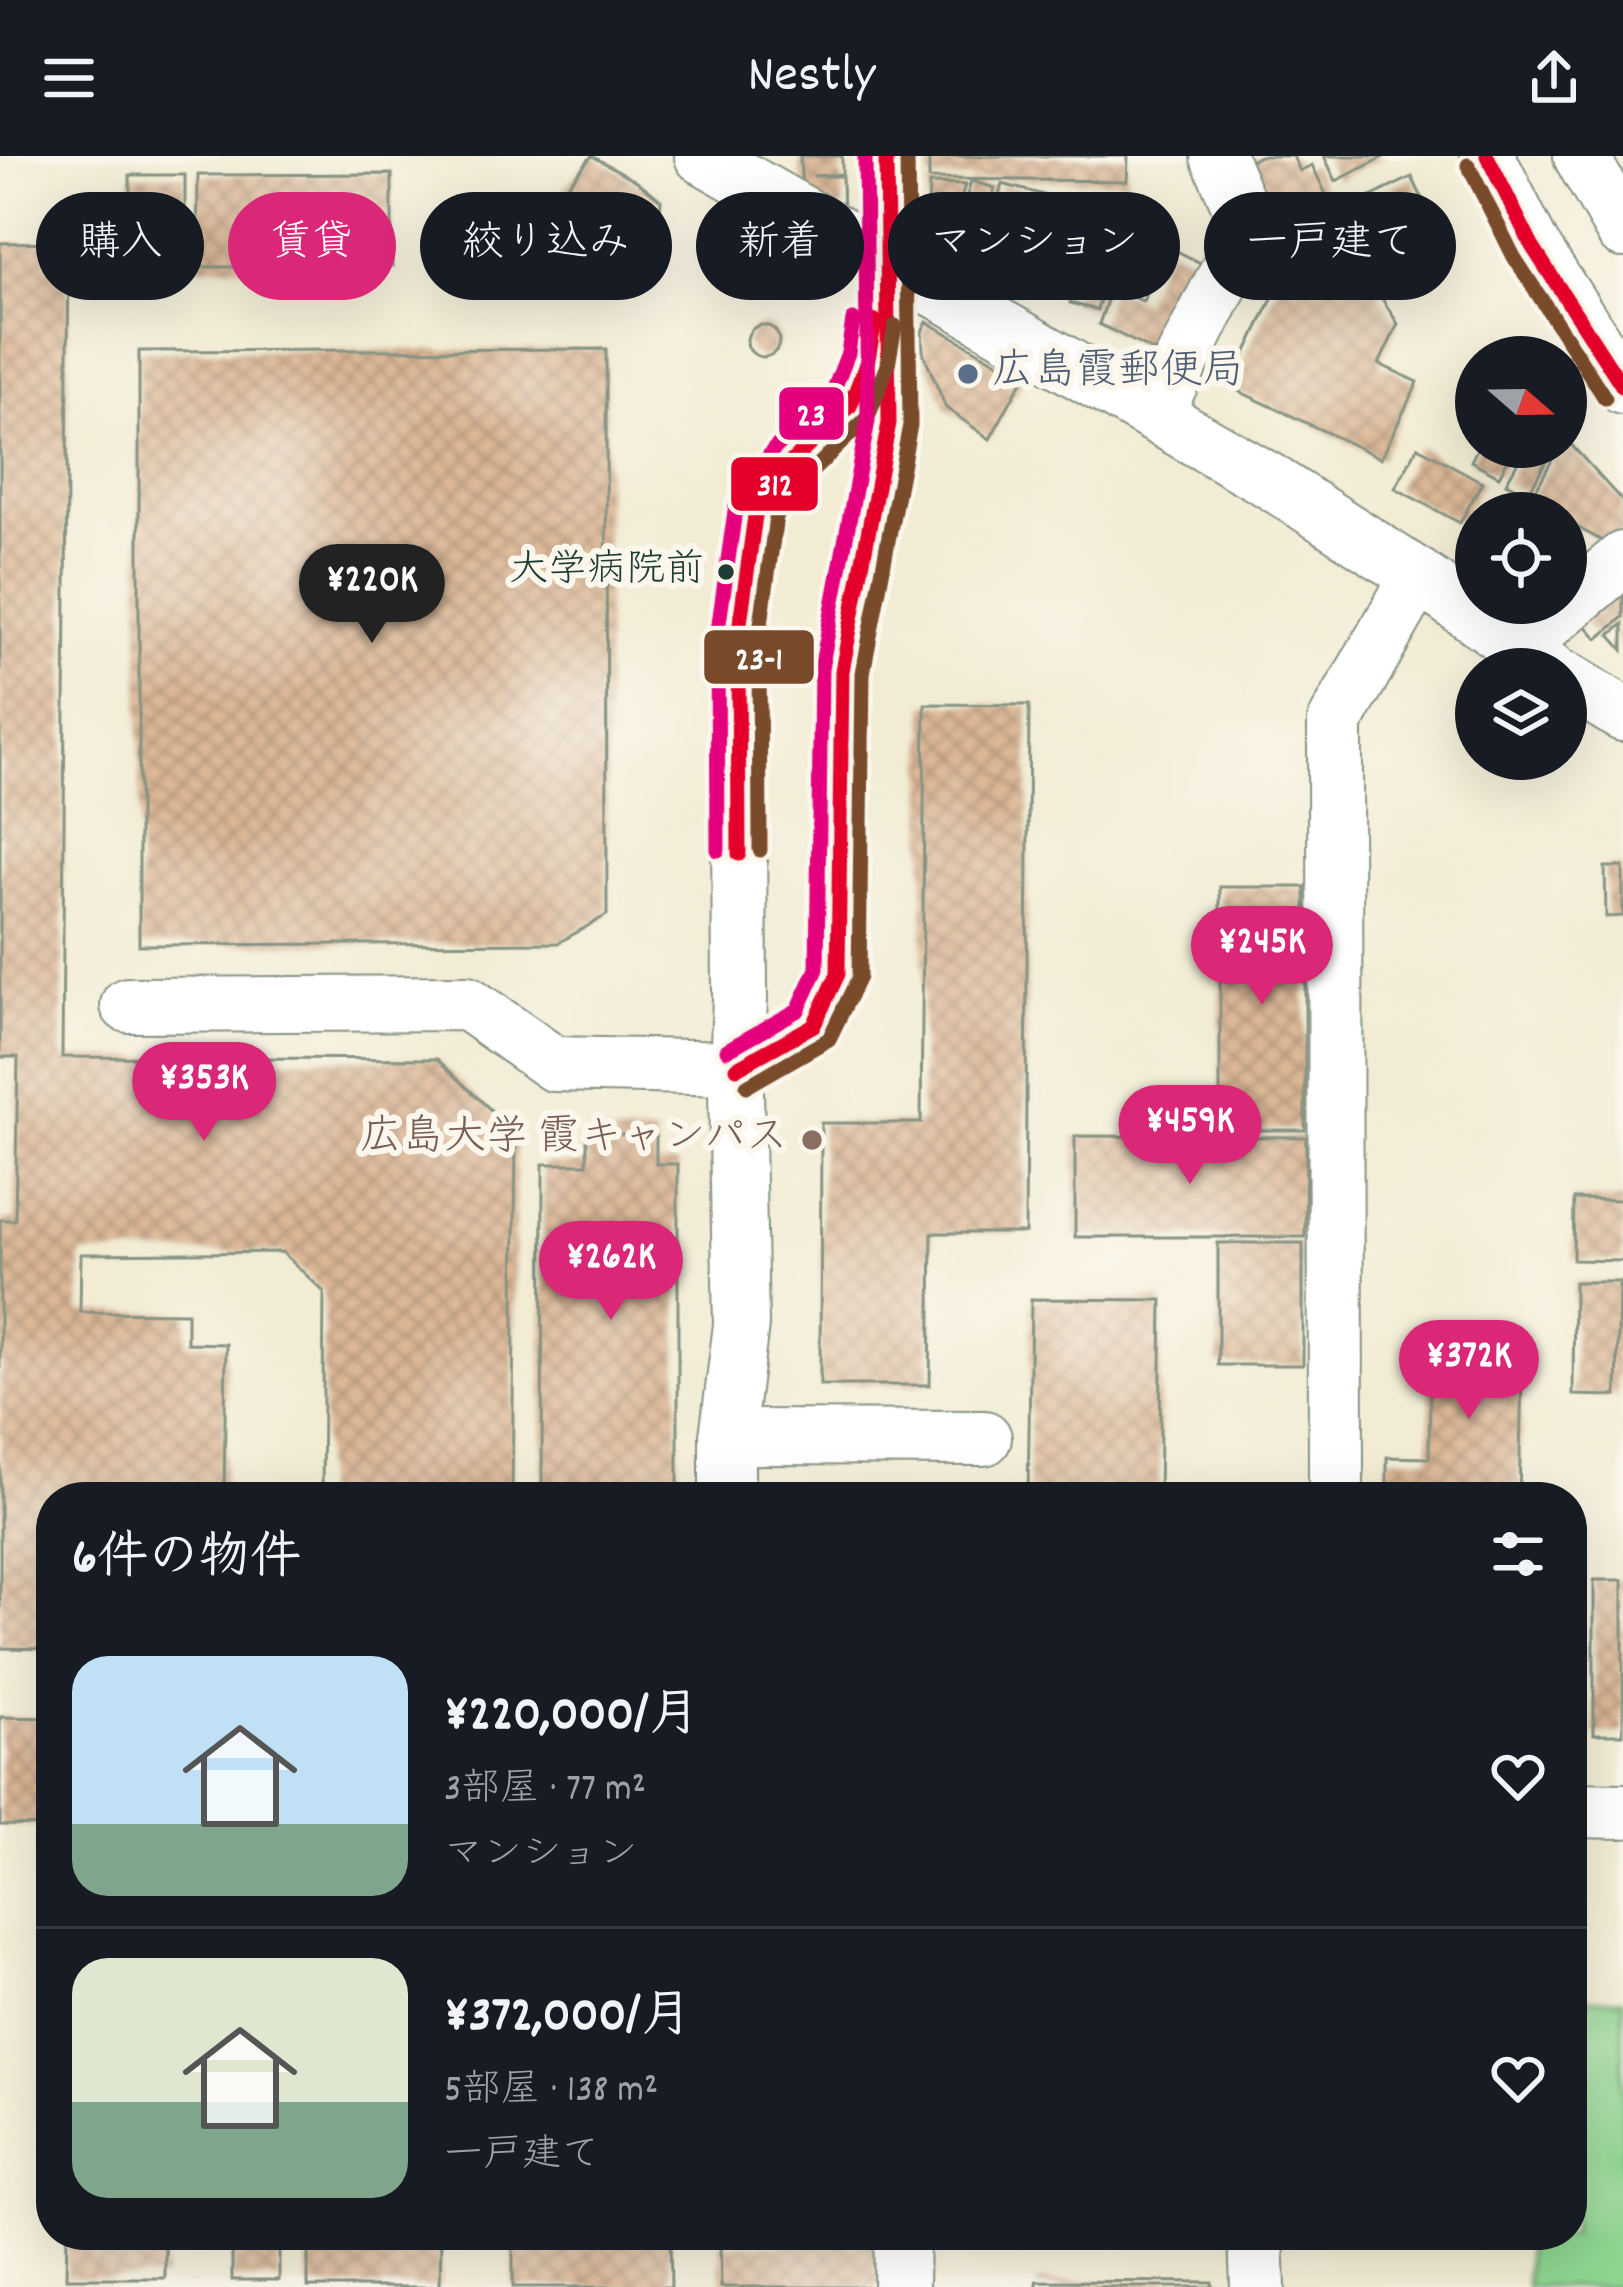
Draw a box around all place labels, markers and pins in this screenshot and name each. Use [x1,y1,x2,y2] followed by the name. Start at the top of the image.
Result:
[992,344,1244,404] place label: 広島霞郵便局
[955,361,981,387] marker: 広島霞郵便局
[288,544,456,646] pin: ¥220K
[509,545,704,600] place label: 大学病院前
[715,561,737,583] marker: 大学病院前
[1178,906,1346,1008] pin: ¥245K
[120,1042,288,1144] pin: ¥353K
[1106,1085,1274,1187] pin: ¥459K
[360,1110,788,1170] place label: 広島大学 霞キャンパス
[799,1127,825,1153] marker: 広島大学 霞キャンパス
[527,1221,695,1323] pin: ¥262K
[1385,1320,1553,1422] pin: ¥372K

